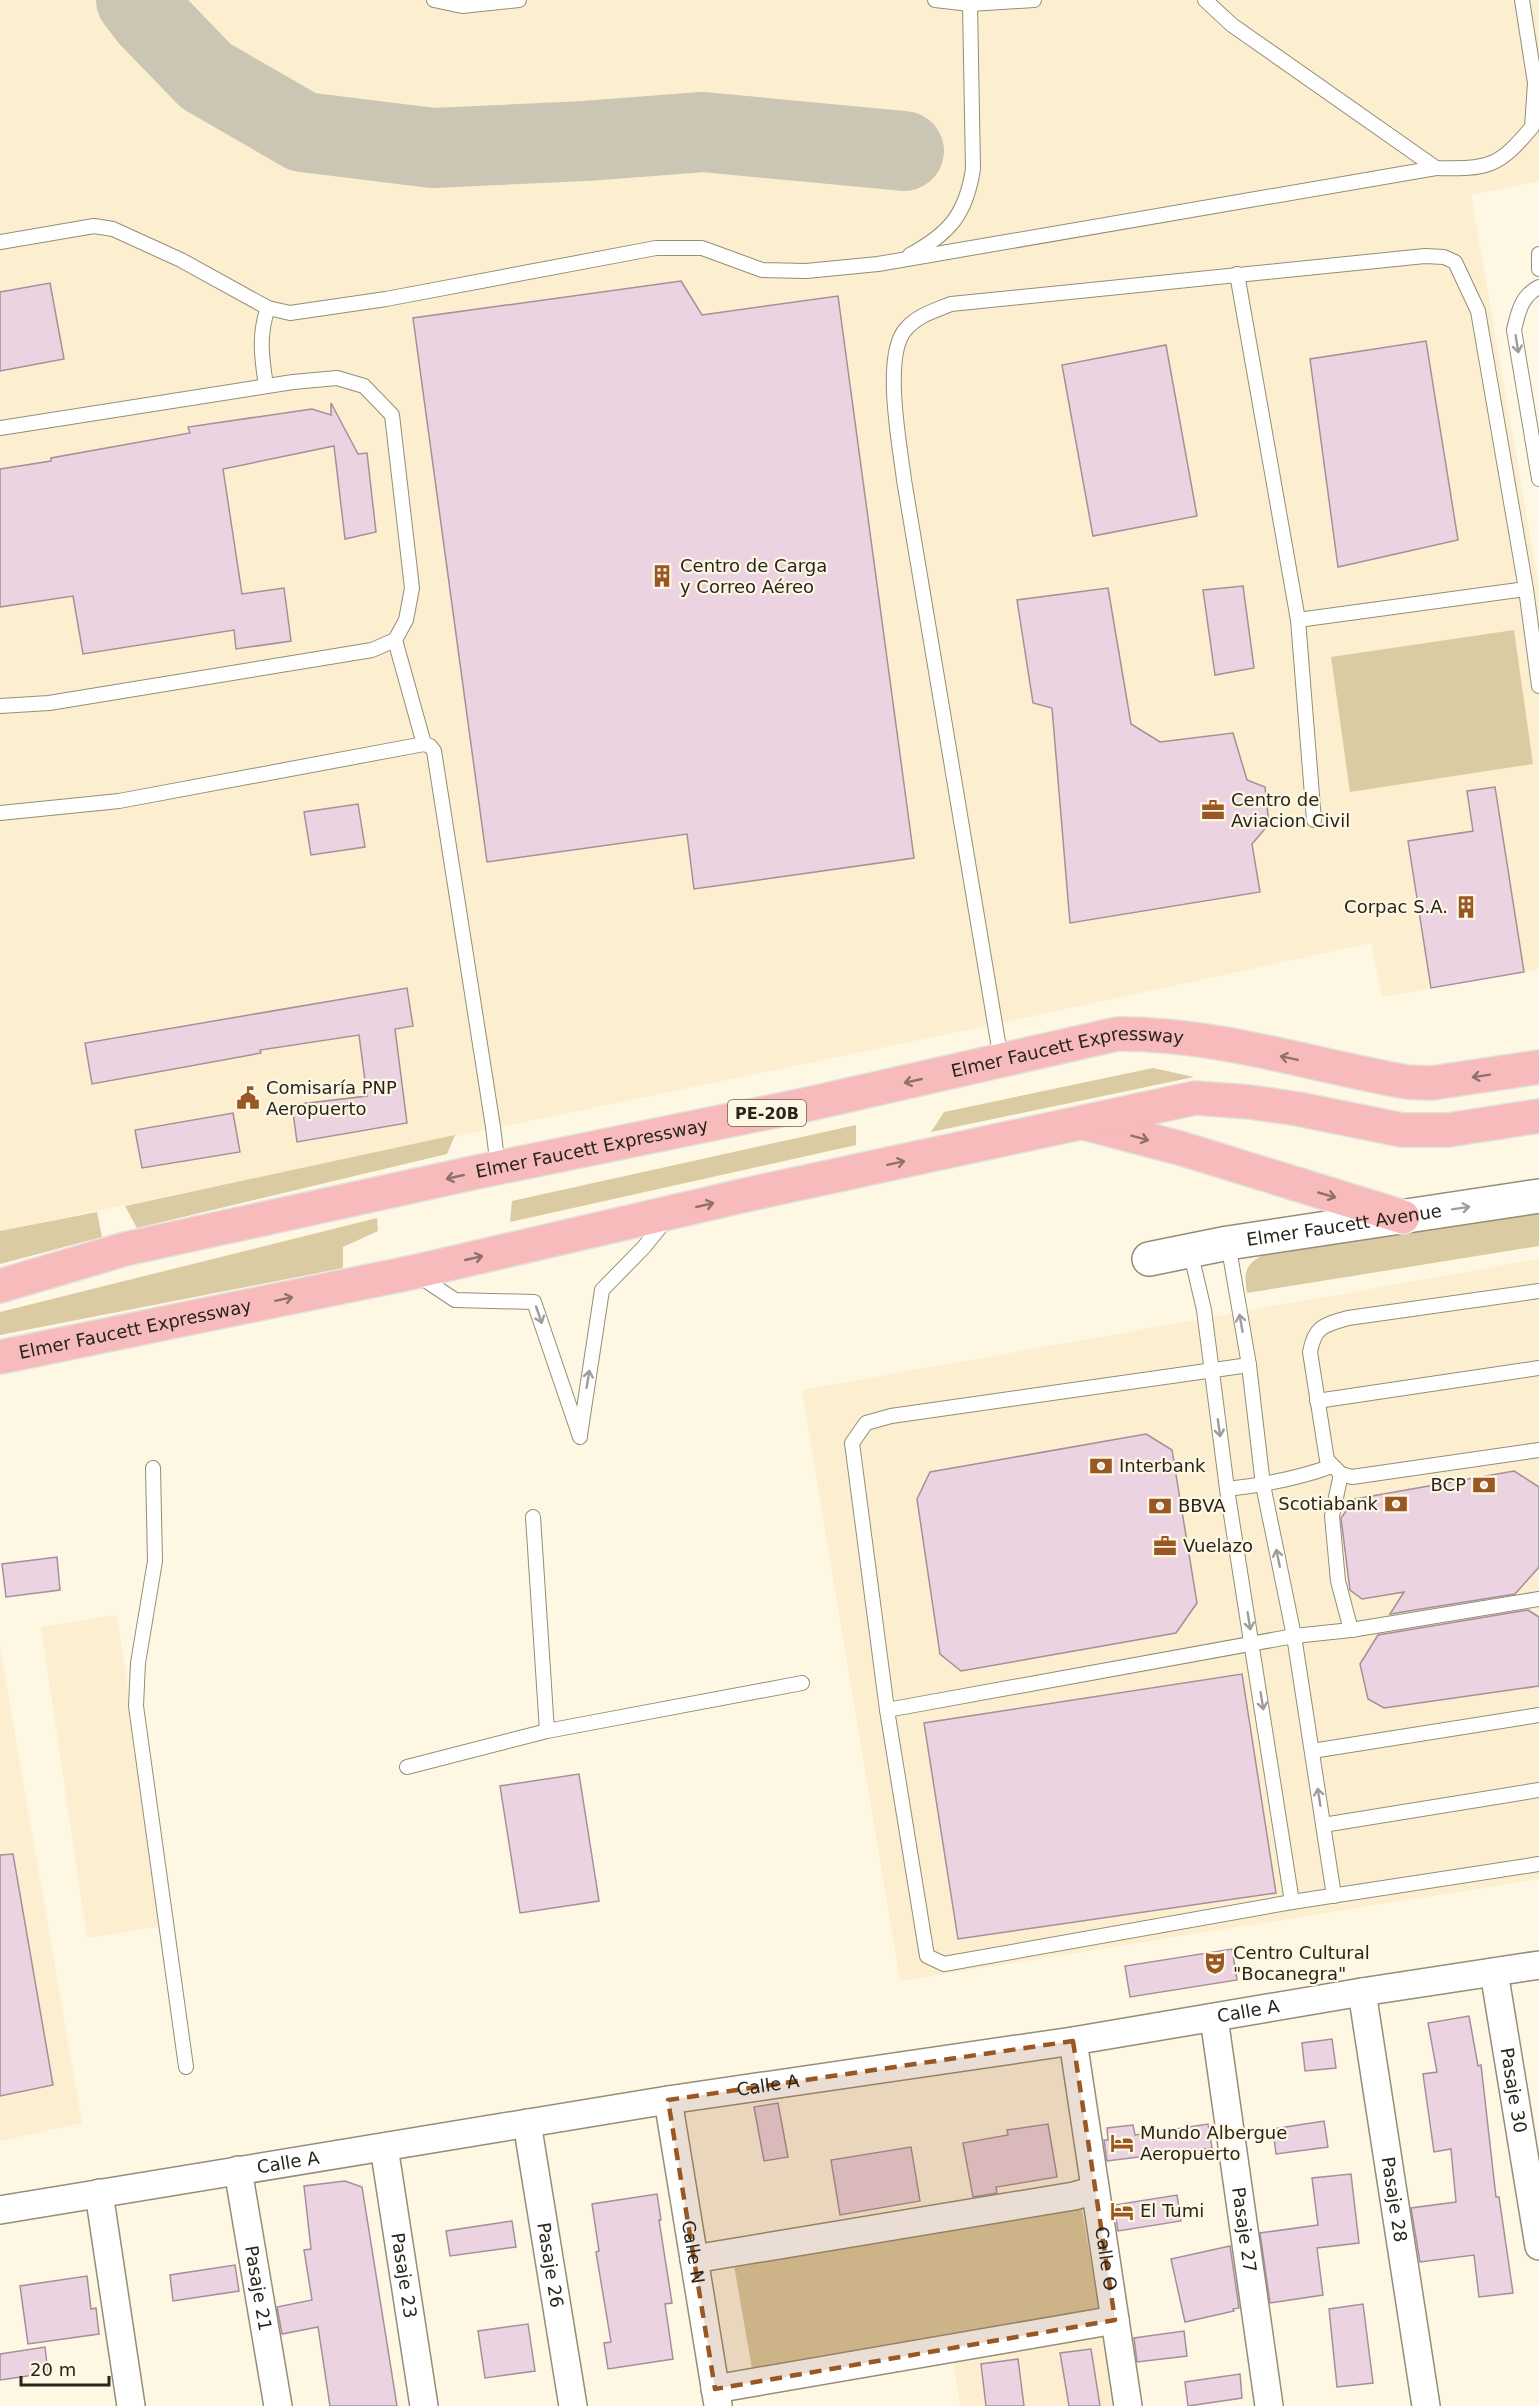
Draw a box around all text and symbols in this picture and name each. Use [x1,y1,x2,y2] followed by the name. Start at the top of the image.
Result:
[1511,334,1522,353] one-way arrow
[680,555,827,597] place label: Centro de Carga y Correo Aéreo
[649,563,675,589] building icon: Centro de Carga y Correo Aéreo
[1231,789,1350,831] place label: Centro de Aviacion Civil
[1200,797,1226,823] office icon: Centro de Aviacion Civil
[1453,894,1479,920] building icon: Corpac S.A.
[1344,896,1448,917] place label: Corpac S.A.
[949,1023,1185,1081] street label: Elmer Faucett Expressway
[1280,1052,1299,1064] one-way arrow
[1472,1071,1492,1082] one-way arrow
[904,1075,923,1087] one-way arrow
[266,1077,397,1119] place label: Comisaría PNP Aeropuerto
[235,1085,261,1111] public building icon: Comisaría PNP Aeropuerto
[728,1100,806,1126] road number: PE-20B
[474,1114,710,1182] street label: Elmer Faucett Expressway
[1130,1132,1149,1144] one-way arrow
[885,1157,905,1168] one-way arrow
[446,1172,465,1183] one-way arrow
[1317,1190,1336,1201] one-way arrow
[695,1198,714,1210] one-way arrow
[1245,1200,1443,1250] street label: Elmer Faucett Avenue
[1450,1202,1470,1213] one-way arrow
[464,1252,483,1263] one-way arrow
[273,1293,293,1304] one-way arrow
[17,1295,254,1363] street label: Elmer Faucett Expressway
[534,1305,545,1324] one-way arrow
[1235,1314,1246,1334] one-way arrow
[583,1370,594,1390] one-way arrow
[1213,1418,1224,1438] one-way arrow
[1088,1453,1114,1479] bank icon: Interbank
[1119,1455,1206,1476] place label: Interbank
[1471,1472,1497,1498] bank icon: BCP
[1431,1474,1466,1495] place label: BCP
[1383,1491,1409,1517] bank icon: Scotiabank
[1147,1493,1173,1519] bank icon: BBVA
[1278,1493,1379,1514] place label: Scotiabank
[1178,1495,1226,1516] place label: BBVA
[1152,1533,1178,1559] office icon: Vuelazo
[1183,1535,1253,1556] place label: Vuelazo
[1272,1549,1283,1568] one-way arrow
[1244,1611,1255,1630] one-way arrow
[1256,1691,1267,1711] one-way arrow
[1313,1787,1324,1807] one-way arrow
[1233,1942,1370,1984] place label: Centro Cultural "Bocanegra"
[1202,1950,1228,1976] theatre icon: Centro Cultural "Bocanegra"
[1215,1995,1282,2026] street label: Calle A
[1497,2046,1531,2135] street label: Pasaje 30
[735,2070,801,2100] street label: Calle A
[1140,2122,1287,2164] place label: Mundo Albergue Aeropuerto
[1109,2130,1135,2156] hotel icon: Mundo Albergue Aeropuerto
[255,2146,321,2178] street label: Calle A
[1378,2155,1412,2244] street label: Pasaje 28
[1228,2186,1261,2274] street label: Pasaje 27
[1109,2198,1135,2224] hotel icon: El Tumi
[1140,2200,1204,2221] place label: El Tumi
[678,2219,709,2285] street label: Calle N
[533,2221,568,2309] street label: Pasaje 26
[1091,2225,1121,2292] street label: Calle O
[387,2231,421,2320] street label: Pasaje 23
[241,2244,276,2332] street label: Pasaje 21
[21,2349,110,2387] scale bar
[30,2359,76,2380] text: 20 m

